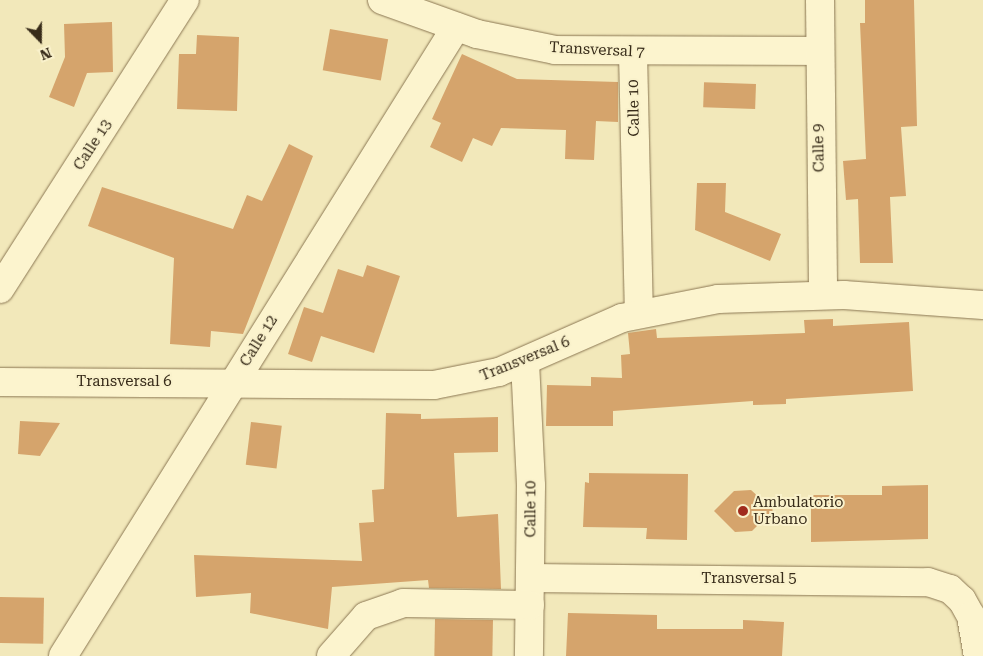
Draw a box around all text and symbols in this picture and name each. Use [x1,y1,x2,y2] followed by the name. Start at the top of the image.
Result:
[15,15,65,65] north arrow
[549,39,645,61] street label: Transversal 7
[38,44,54,63] text: N
[625,79,643,137] street label: Calle 10
[70,116,116,174] street label: Calle 13
[810,124,828,172] street label: Calle 9
[236,312,282,370] street label: Calle 12
[477,333,573,385] street label: Transversal 6
[76,373,172,391] street label: Transversal 6
[522,481,540,537] street label: Calle 10
[753,493,843,528] place label: Ambulatorio Urbano
[737,505,749,517] marker: Ambulatorio Urbano
[701,570,797,588] street label: Transversal 5

